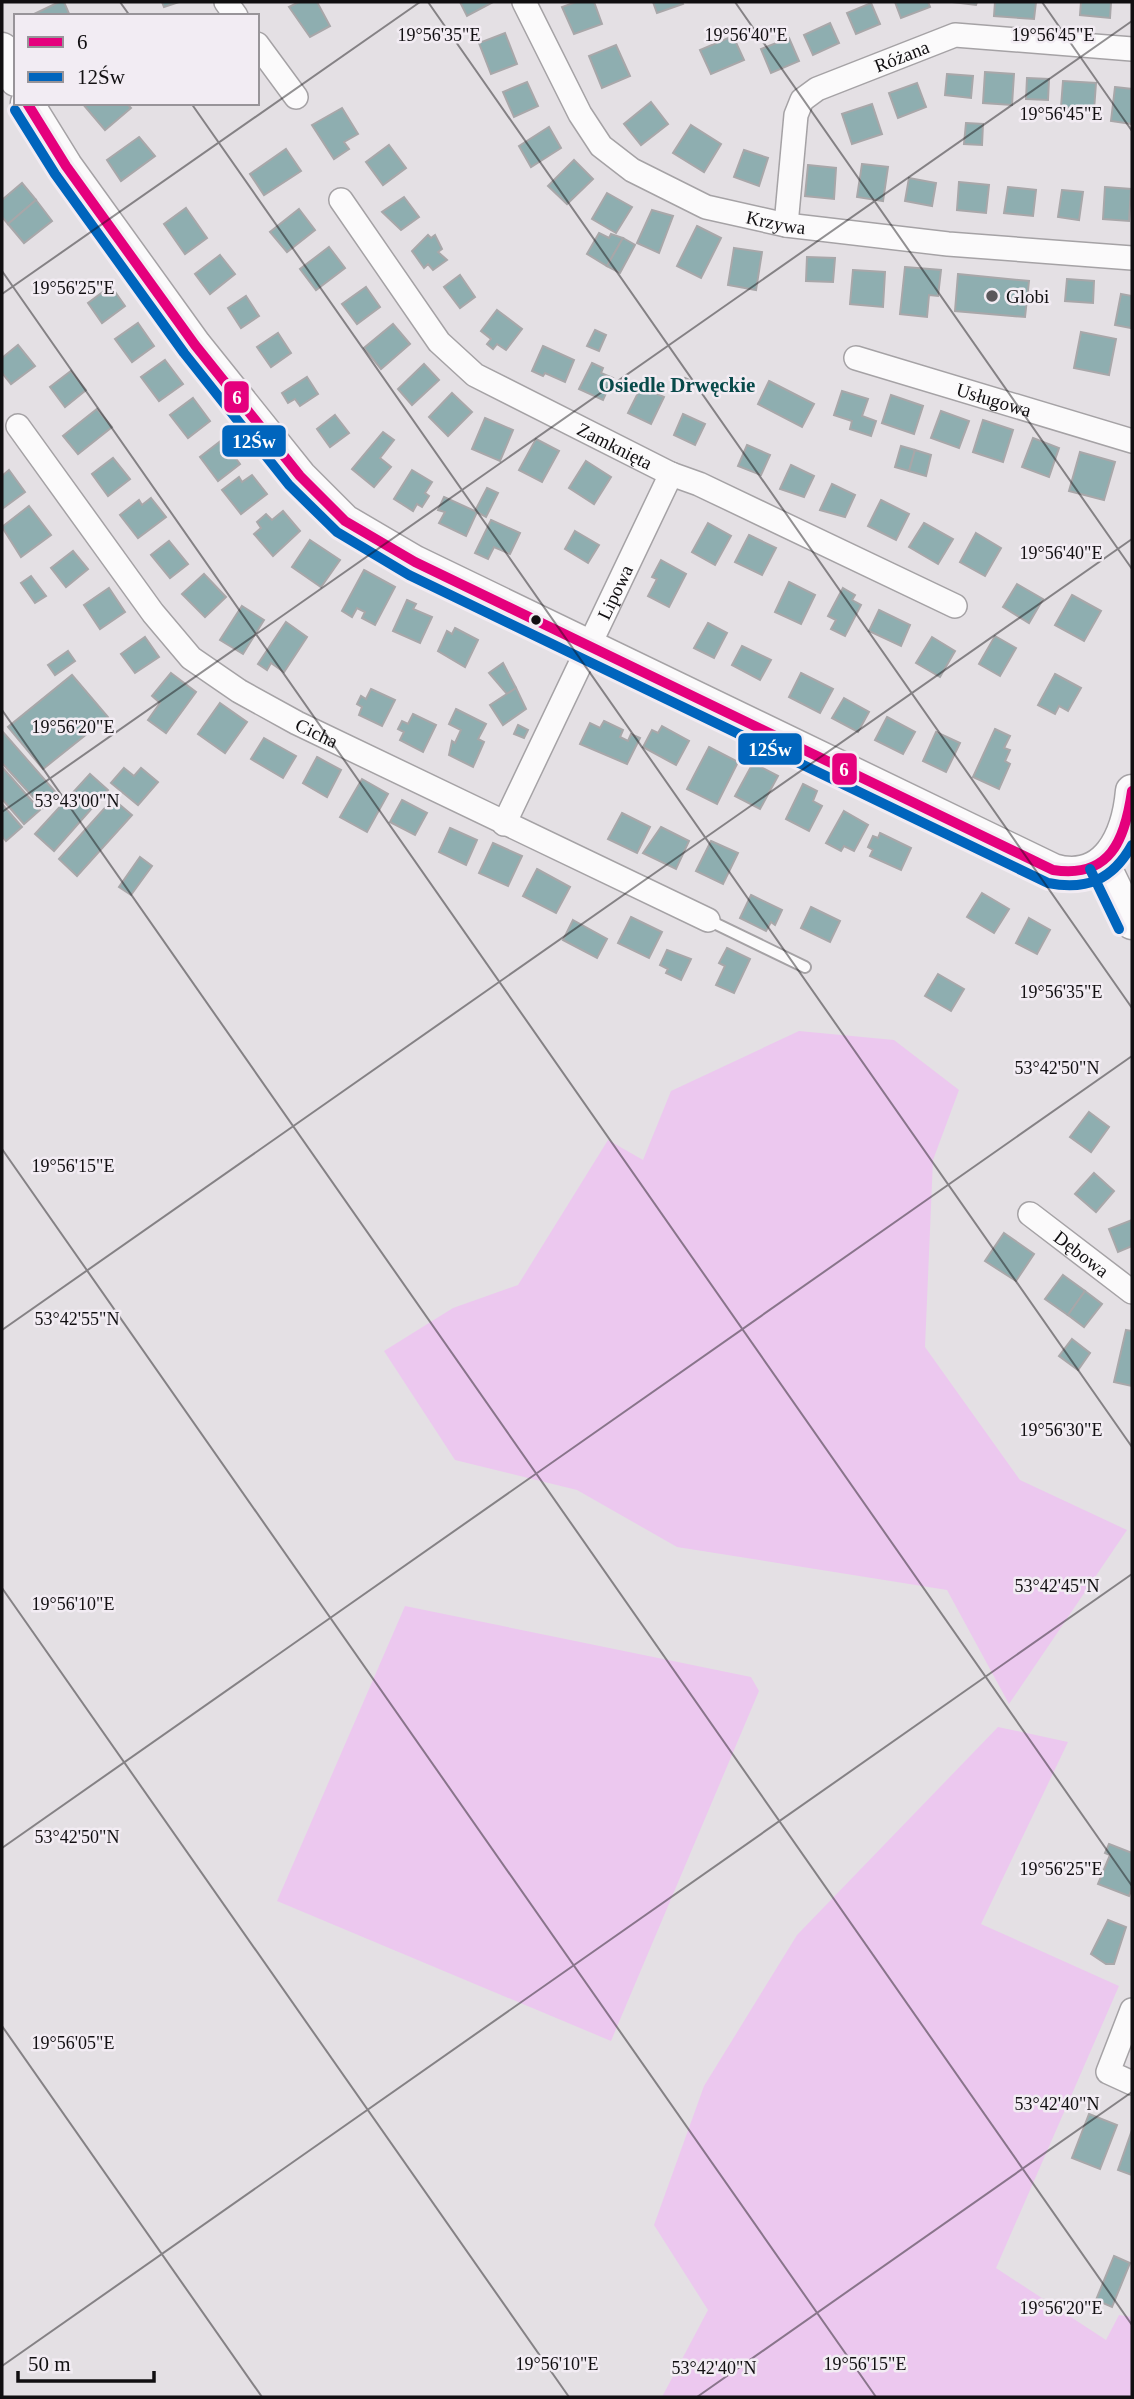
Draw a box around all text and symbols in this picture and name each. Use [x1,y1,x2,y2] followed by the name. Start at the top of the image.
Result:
[14,14,259,105] legend
[398,25,480,45] text: 19°56'35"E
[705,25,787,45] text: 19°56'40"E
[1012,25,1094,45] text: 19°56'45"E
[77,30,88,54] text: 6
[871,36,932,76] street label: Różana
[77,65,126,89] text: 12Św
[1020,104,1102,124] text: 19°56'45"E
[744,206,807,238] street label: Krzywa
[32,278,114,298] text: 19°56'25"E
[1006,286,1049,307] place label: Globi
[984,288,1000,304] marker: Globi
[599,373,755,397] district label: Osiedle Drwęckie
[954,378,1034,421] street label: Usługowa
[223,380,250,414] line badge: 6
[232,387,242,408] text: 6
[574,418,656,474] street label: Zamknięta
[221,424,287,458] line badge: 12Św
[232,431,276,452] text: 12Św
[1020,543,1102,563] text: 19°56'40"E
[593,561,637,623] street label: Lipowa
[529,613,543,627] unlabelled marker
[292,713,342,752] street label: Cicha
[32,717,114,737] text: 19°56'20"E
[737,732,803,766] line badge: 12Św
[748,739,792,760] text: 12Św
[831,752,858,786] line badge: 6
[839,759,849,780] text: 6
[35,791,119,811] text: 53°43'00"N
[1020,982,1102,1002] text: 19°56'35"E
[1015,1058,1099,1078] text: 53°42'50"N
[32,1156,114,1176] text: 19°56'15"E
[1050,1226,1114,1281] street label: Dębowa
[35,1309,119,1329] text: 53°42'55"N
[1020,1420,1102,1440] text: 19°56'30"E
[1015,1576,1099,1596] text: 53°42'45"N
[32,1594,114,1614] text: 19°56'10"E
[35,1827,119,1847] text: 53°42'50"N
[1020,1859,1102,1879] text: 19°56'25"E
[32,2033,114,2053] text: 19°56'05"E
[1015,2094,1099,2114] text: 53°42'40"N
[1020,2298,1102,2318] text: 19°56'20"E
[18,2340,154,2384] scale bar
[28,2352,71,2376] text: 50 m
[516,2354,598,2374] text: 19°56'10"E
[824,2354,906,2374] text: 19°56'15"E
[672,2358,756,2378] text: 53°42'40"N

